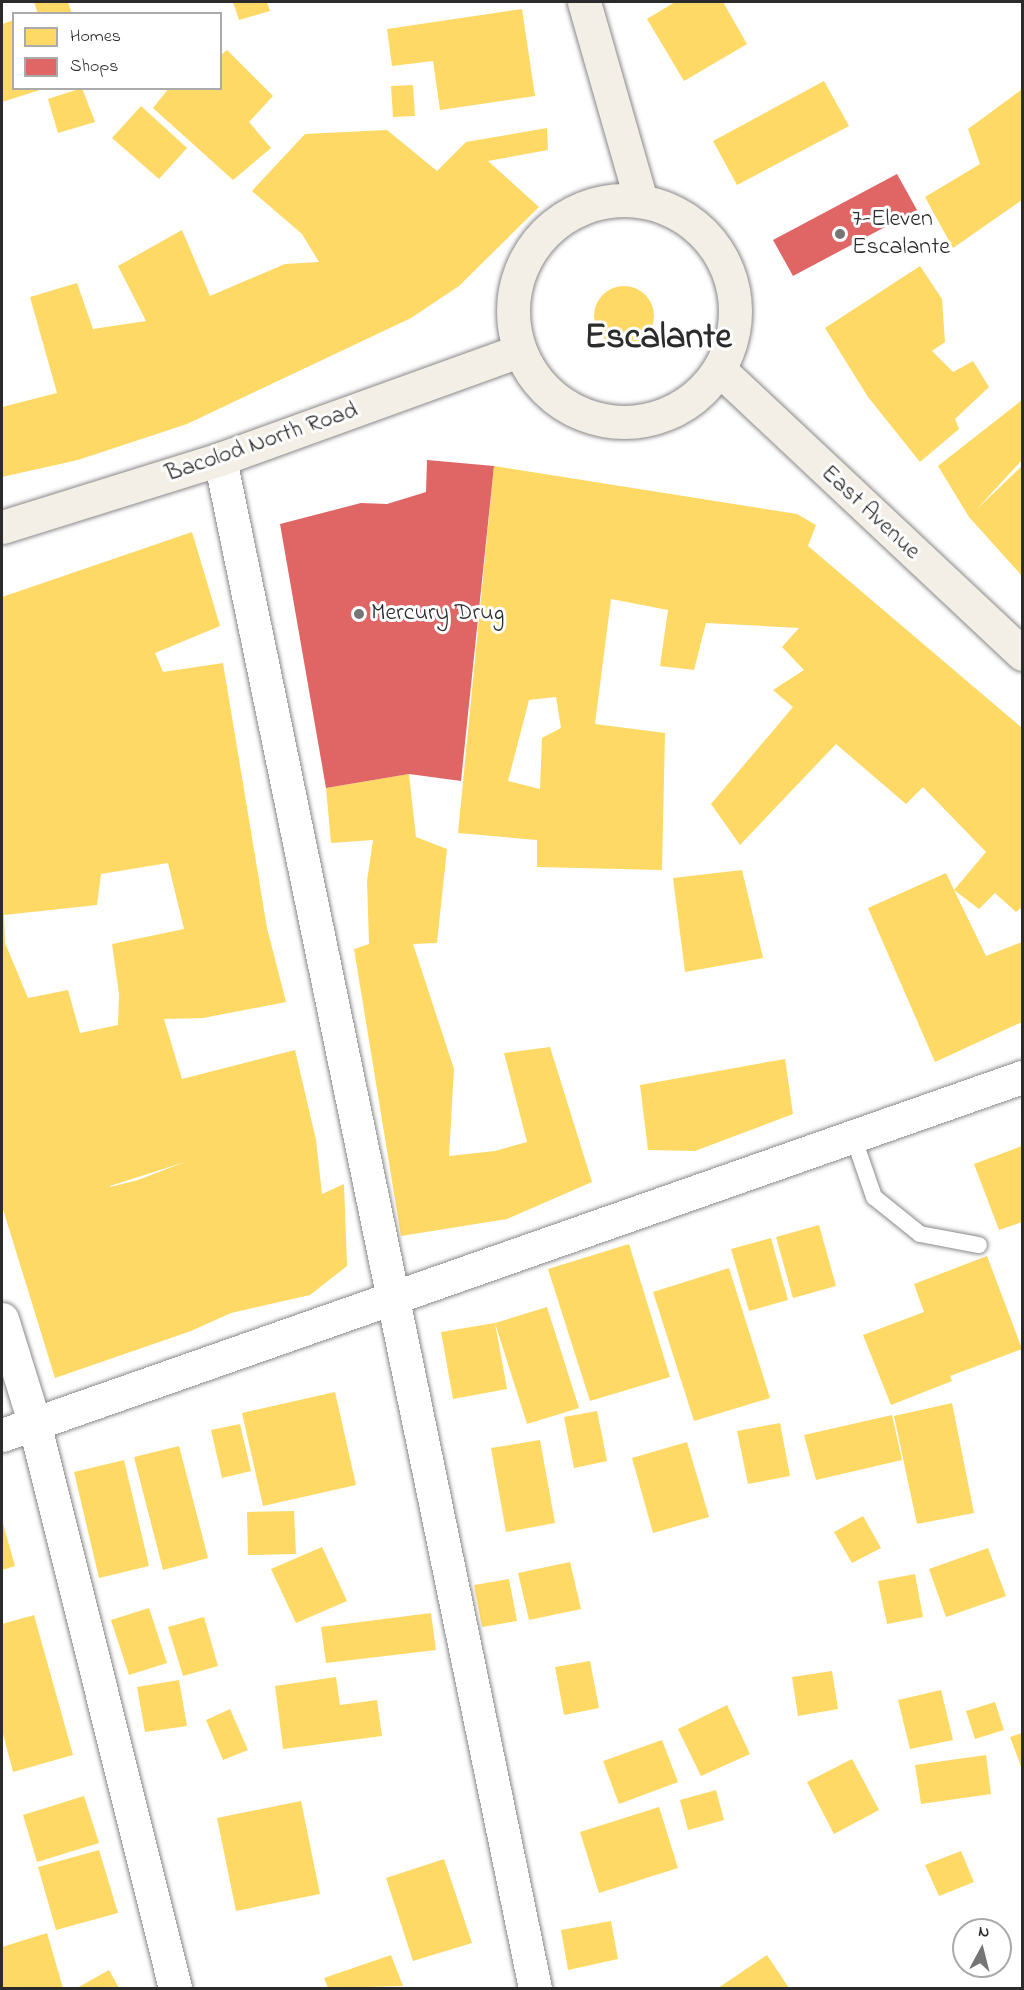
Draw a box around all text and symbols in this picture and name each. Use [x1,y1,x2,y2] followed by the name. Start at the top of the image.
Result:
[12,12,222,90] legend
[70,24,121,50] text: Homes
[70,54,118,80] text: Shops
[852,206,950,262] place label: 7-Eleven Escalante
[833,227,847,241] marker: 7-Eleven Escalante
[584,317,732,361] district label: Escalante
[162,397,362,489] street label: Bacolod North Road
[814,460,926,566] street label: East Avenue
[371,600,504,628] place label: Mercury Drug
[352,607,366,621] marker: Mercury Drug
[952,1918,1012,1978] north arrow
[977,1920,991,1945] text: N

